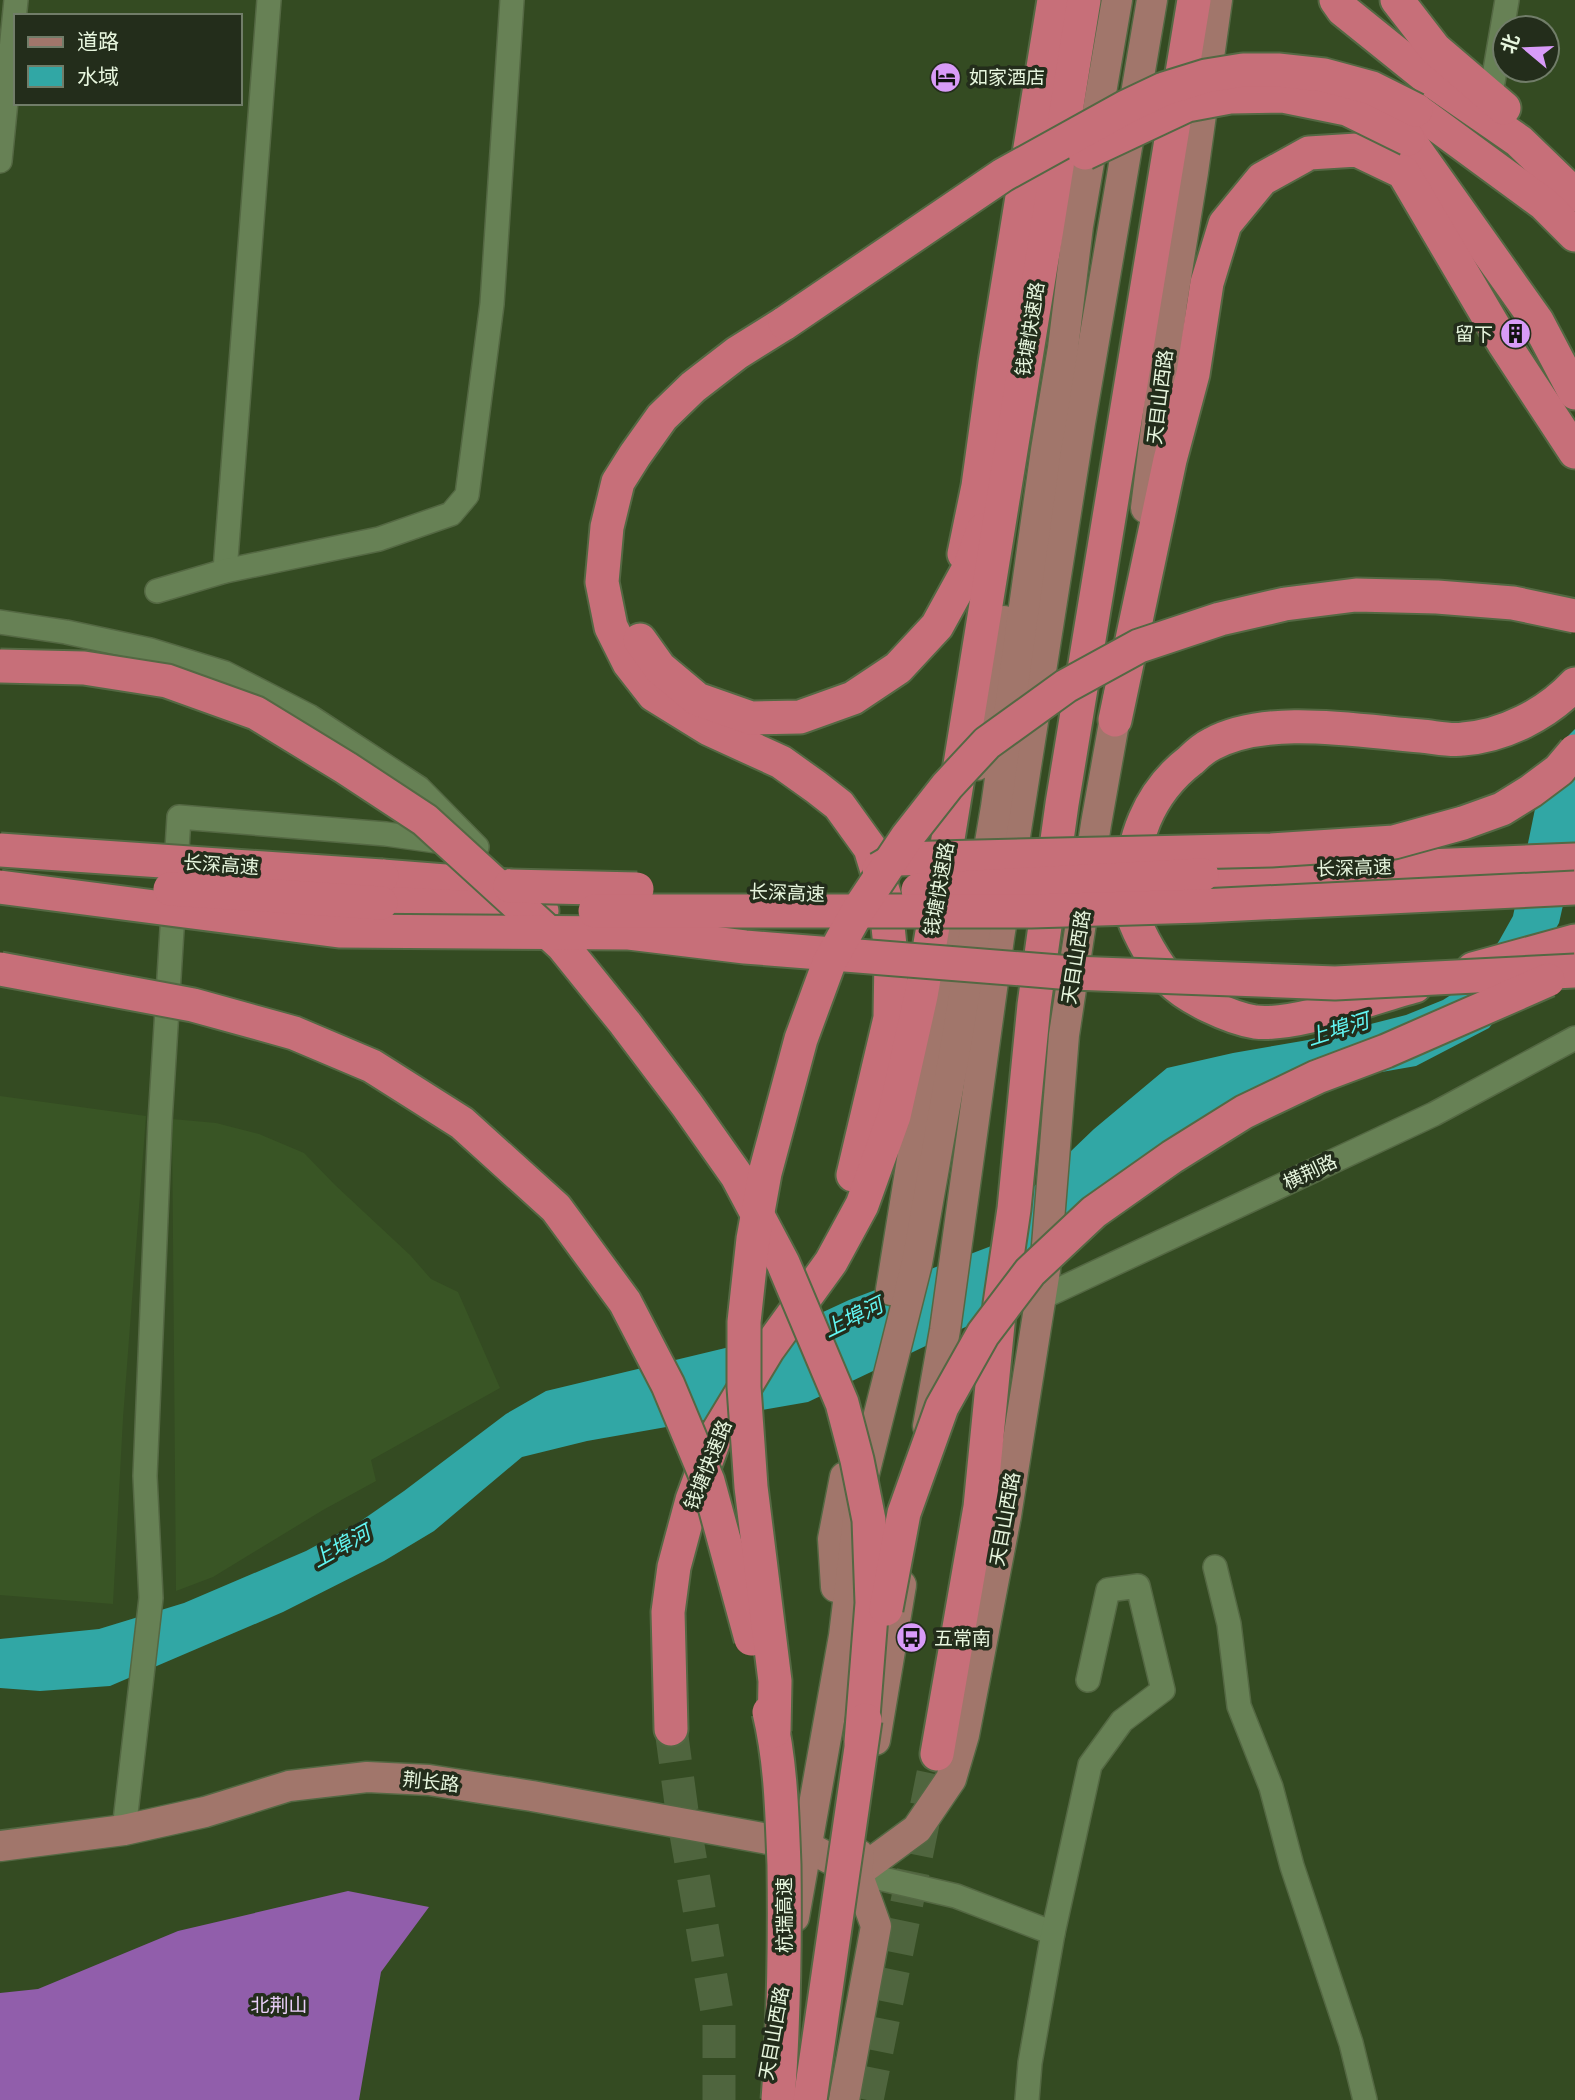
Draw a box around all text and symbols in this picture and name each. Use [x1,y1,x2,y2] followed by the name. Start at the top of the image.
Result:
[14,14,242,105] legend
[1491,14,1561,84] north arrow
[77,29,119,54] text: 道路
[1496,31,1524,56] text: 北
[929,60,963,94] hotel icon: 如家酒店
[77,64,119,89] text: 水域
[969,66,1045,89] place label: 如家酒店
[1011,280,1049,378] street label: 钱塘快速路
[1499,317,1533,351] building icon: 留下
[1455,323,1493,346] place label: 留下
[1143,348,1177,446] street label: 天目山西路
[919,840,959,938] street label: 钱塘快速路
[182,851,260,879] street label: 长深高速
[1316,855,1392,881] street label: 长深高速
[749,880,825,906] street label: 长深高速
[1057,908,1095,1006] street label: 天目山西路
[1304,1007,1376,1050] water label: 上埠河
[1279,1150,1341,1194] street label: 横荆路
[819,1290,890,1342] water label: 上埠河
[680,1417,736,1513] street label: 钱塘快速路
[985,1470,1025,1568] street label: 天目山西路
[307,1518,378,1572] water label: 上埠河
[894,1621,928,1655] bus stop icon: 五常南
[934,1627,991,1650] place label: 五常南
[401,1768,461,1796] street label: 荆长路
[773,1877,796,1953] street label: 杭瑞高速
[754,1984,794,2082] street label: 天目山西路
[250,1994,308,2017] park label: 北荆山

